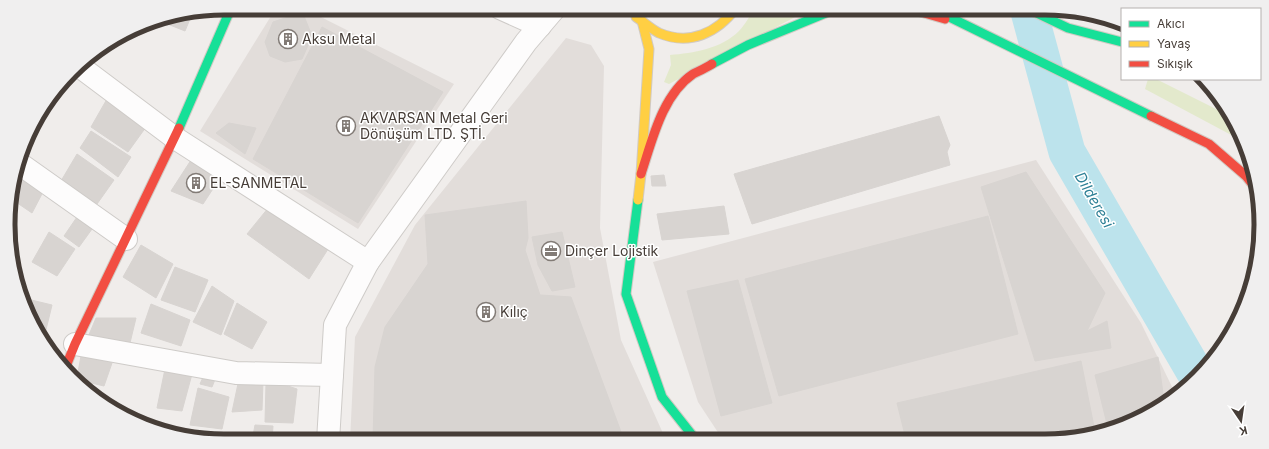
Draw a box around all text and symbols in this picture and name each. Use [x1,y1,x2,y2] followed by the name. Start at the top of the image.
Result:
[1121,8,1261,80] legend
[1157,16,1185,31] text: Akıcı
[277,28,299,50] building icon: Aksu Metal
[302,30,376,47] place label: Aksu Metal
[1157,36,1191,51] text: Yavaş
[1157,56,1193,71] text: Sıkışık
[360,109,508,142] place label: AKVARSAN Metal Geri Dönüşüm LTD. ŞTİ.
[335,115,357,137] building icon: AKVARSAN Metal Geri Dönüşüm LTD. ŞTİ.
[1071,168,1118,231] water label: Dilderesi
[185,172,207,194] building icon: EL-SANMETAL
[210,174,307,191] place label: EL-SANMETAL
[540,240,562,262] office icon: Dinçer Lojistik
[565,242,659,259] place label: Dinçer Lojistik
[475,301,497,323] building icon: Kılıç
[500,303,528,320] place label: Kılıç
[1221,401,1261,441] north arrow
[1238,423,1249,438] text: K

